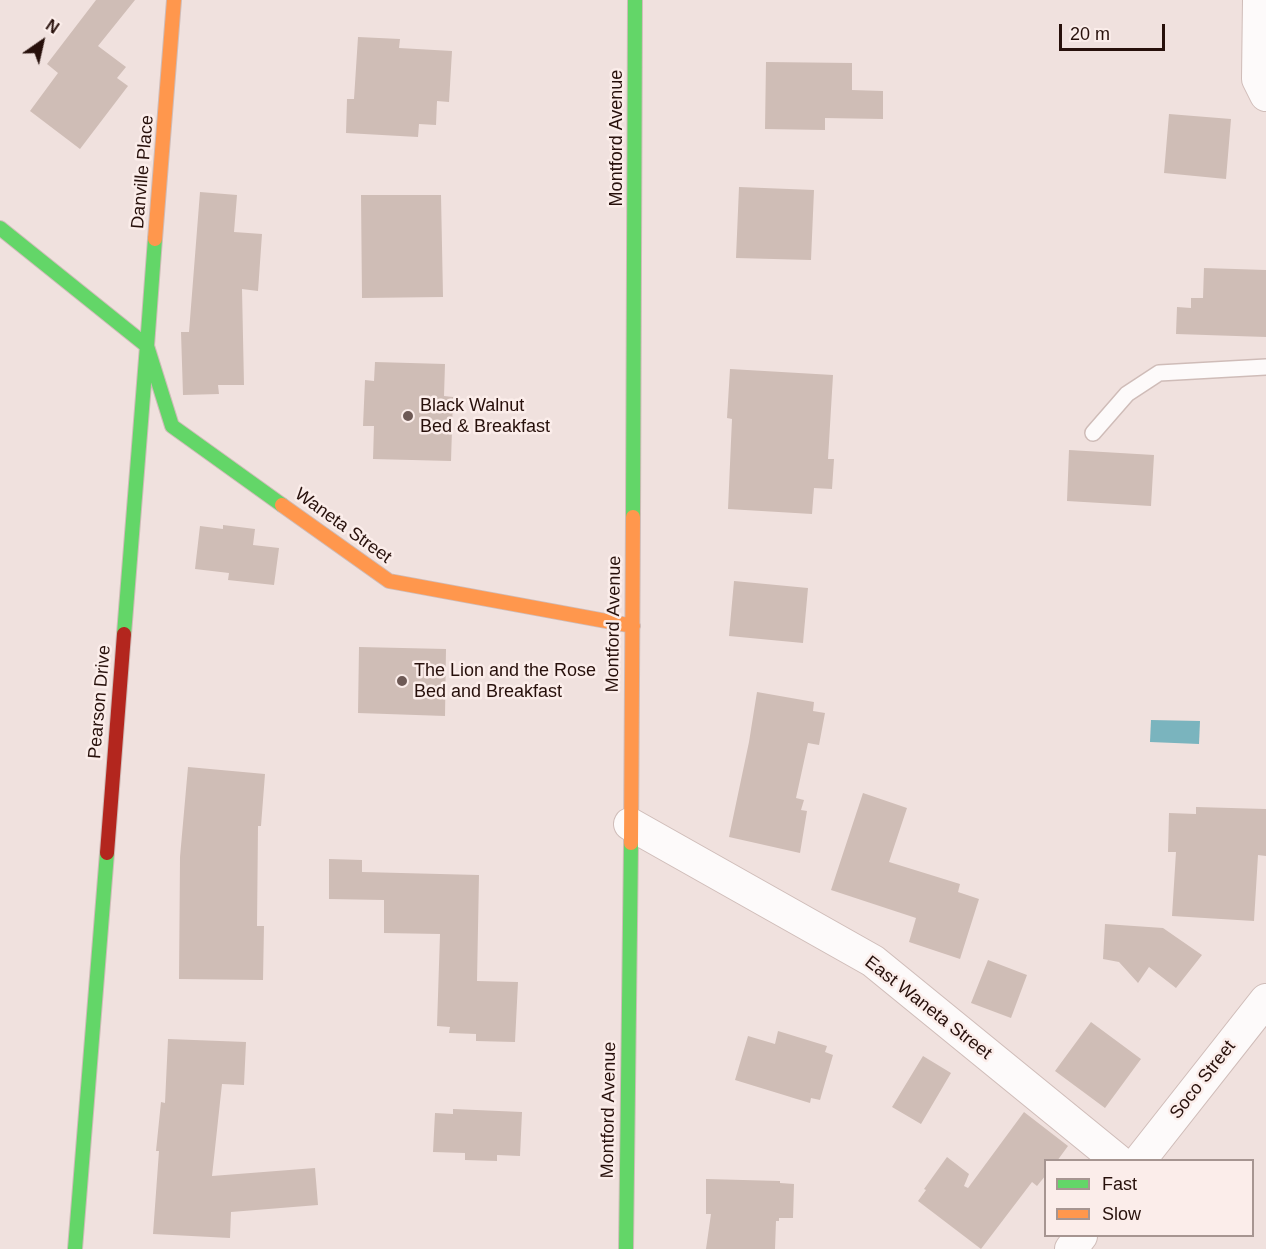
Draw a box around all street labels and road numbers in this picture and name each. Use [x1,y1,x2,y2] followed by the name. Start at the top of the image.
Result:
[606,70,628,206] street label: Montford Avenue
[127,114,159,230] street label: Danville Place
[290,484,396,568] street label: Waneta Street
[602,555,626,693] street label: Montford Avenue
[84,644,116,760] street label: Pearson Drive
[860,952,996,1064] street label: East Waneta Street
[1166,1036,1240,1124] street label: Soco Street
[597,1041,621,1179] street label: Montford Avenue

